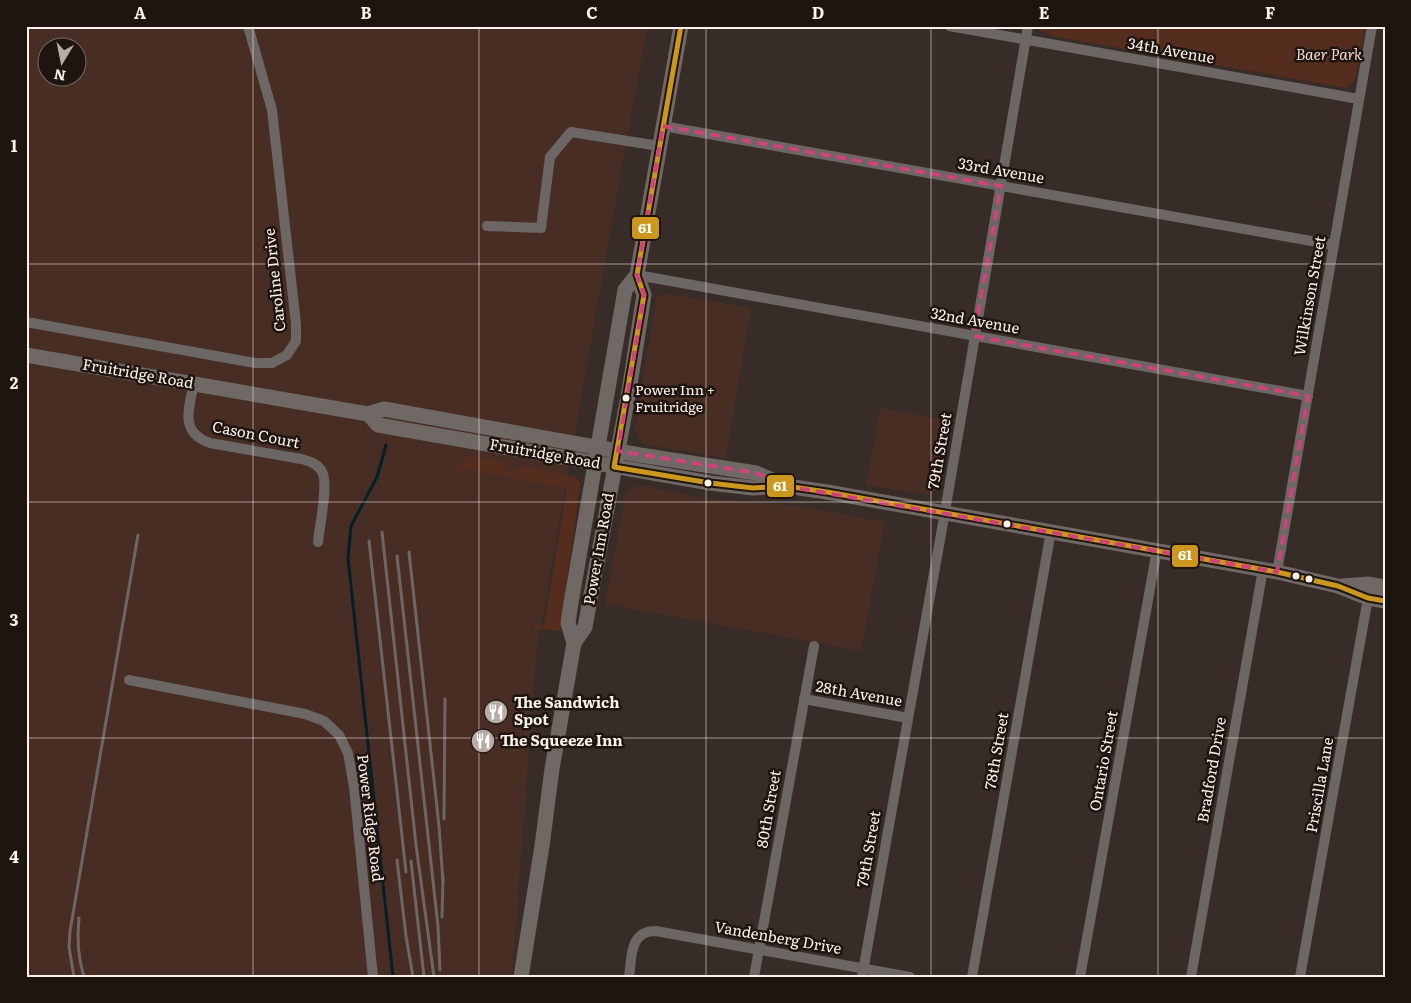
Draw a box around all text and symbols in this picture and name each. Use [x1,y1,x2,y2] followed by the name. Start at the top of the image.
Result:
[134,0,146,24] text: A
[360,0,372,24] text: B
[586,0,598,24] text: C
[812,0,824,24] text: D
[1039,0,1050,24] text: E
[1265,0,1275,24] text: F
[1126,31,1217,69] street label: 34th Avenue
[38,38,88,88] north arrow
[1296,42,1363,65] park label: Baer Park
[52,65,67,87] text: N
[11,133,18,157] text: 1
[956,151,1047,188] street label: 33rd Avenue
[631,216,660,240] line badge: 61
[638,217,652,237] text: 61
[257,227,290,333] street label: Caroline Drive
[1287,234,1330,357] street label: Wilkinson Street
[929,300,1022,339] street label: 32nd Avenue
[81,351,196,394] street label: Fruitridge Road
[10,370,19,394] text: 2
[635,379,715,416] place label: Power Inn + Fruitridge
[621,393,631,403] marker: Power Inn + Fruitridge
[920,411,957,491] street label: 79th Street
[211,414,302,453] street label: Cason Court
[488,431,603,474] street label: Fruitridge Road
[766,474,795,498] line badge: 61
[773,475,787,495] text: 61
[703,478,713,488] unlabelled marker
[576,491,619,607] street label: Power Inn Road
[1002,519,1012,529] unlabelled marker
[1171,544,1199,568] line badge: 61
[1178,544,1192,564] text: 61
[1291,571,1301,581] unlabelled marker
[1304,574,1314,584] unlabelled marker
[10,607,19,631] text: 3
[814,674,905,711] street label: 28th Avenue
[514,690,620,730] place label: The Sandwich Spot
[483,699,509,725] restaurant icon: The Sandwich Spot
[1082,709,1123,813] street label: Ontario Street
[977,710,1014,791] street label: 78th Street
[1190,715,1231,824] street label: Bradford Drive
[470,728,496,754] restaurant icon: The Squeeze Inn
[500,728,623,751] place label: The Squeeze Inn
[1299,735,1338,834] street label: Priscilla Lane
[352,753,391,883] street label: Power Ridge Road
[749,768,786,850] street label: 80th Street
[849,809,886,889] street label: 79th Street
[9,844,19,868] text: 4
[713,914,844,959] street label: Vandenberg Drive

